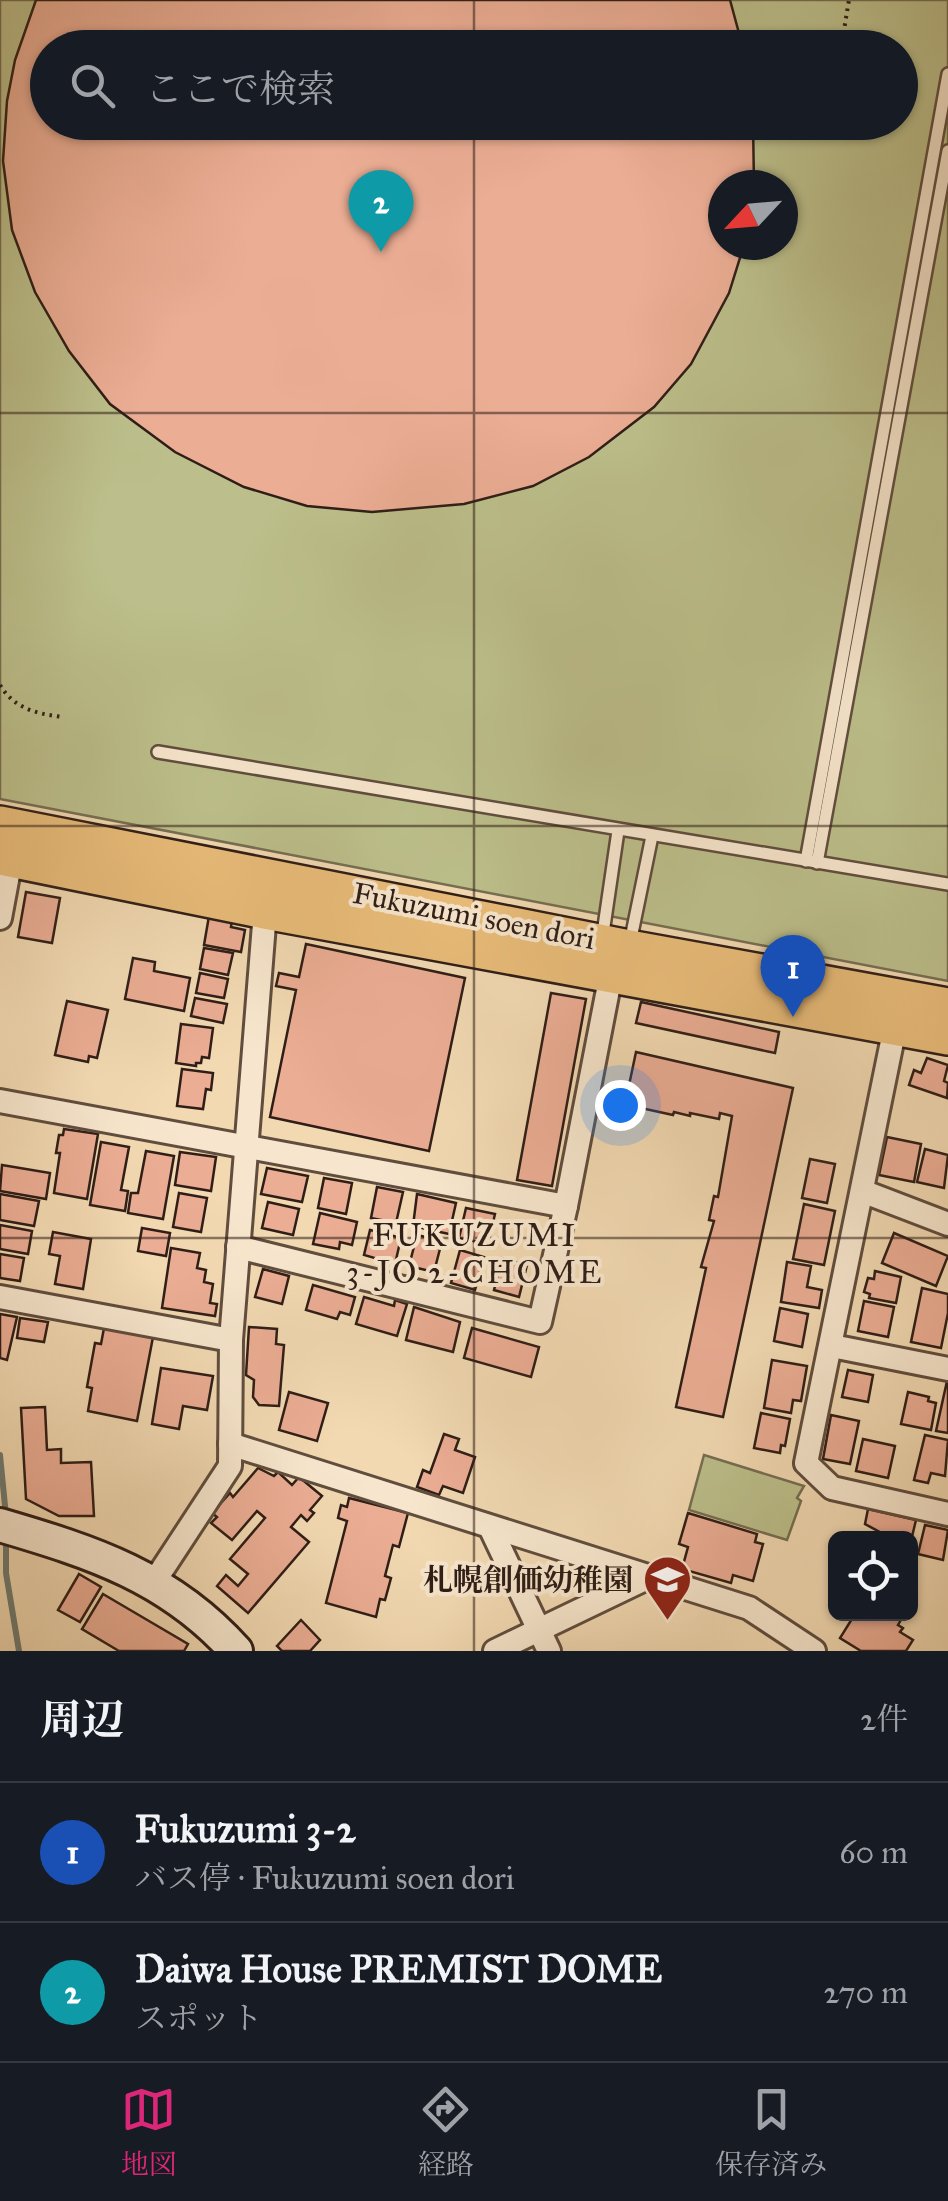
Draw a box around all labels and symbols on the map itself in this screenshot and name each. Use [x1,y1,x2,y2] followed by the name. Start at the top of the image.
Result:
[348,170,414,252] pin: 2
[708,170,798,260] north arrow
[350,875,598,957] street label: Fukuzumi soen dori
[760,934,826,1017] pin: 1
[595,1080,646,1131] your location
[346,1216,604,1292] district label: FUKUZUMI 3-JO 2-CHOME
[642,1554,694,1622] school or university icon: 札幌創価幼稚園
[423,1562,633,1598] place label: 札幌創価幼稚園

